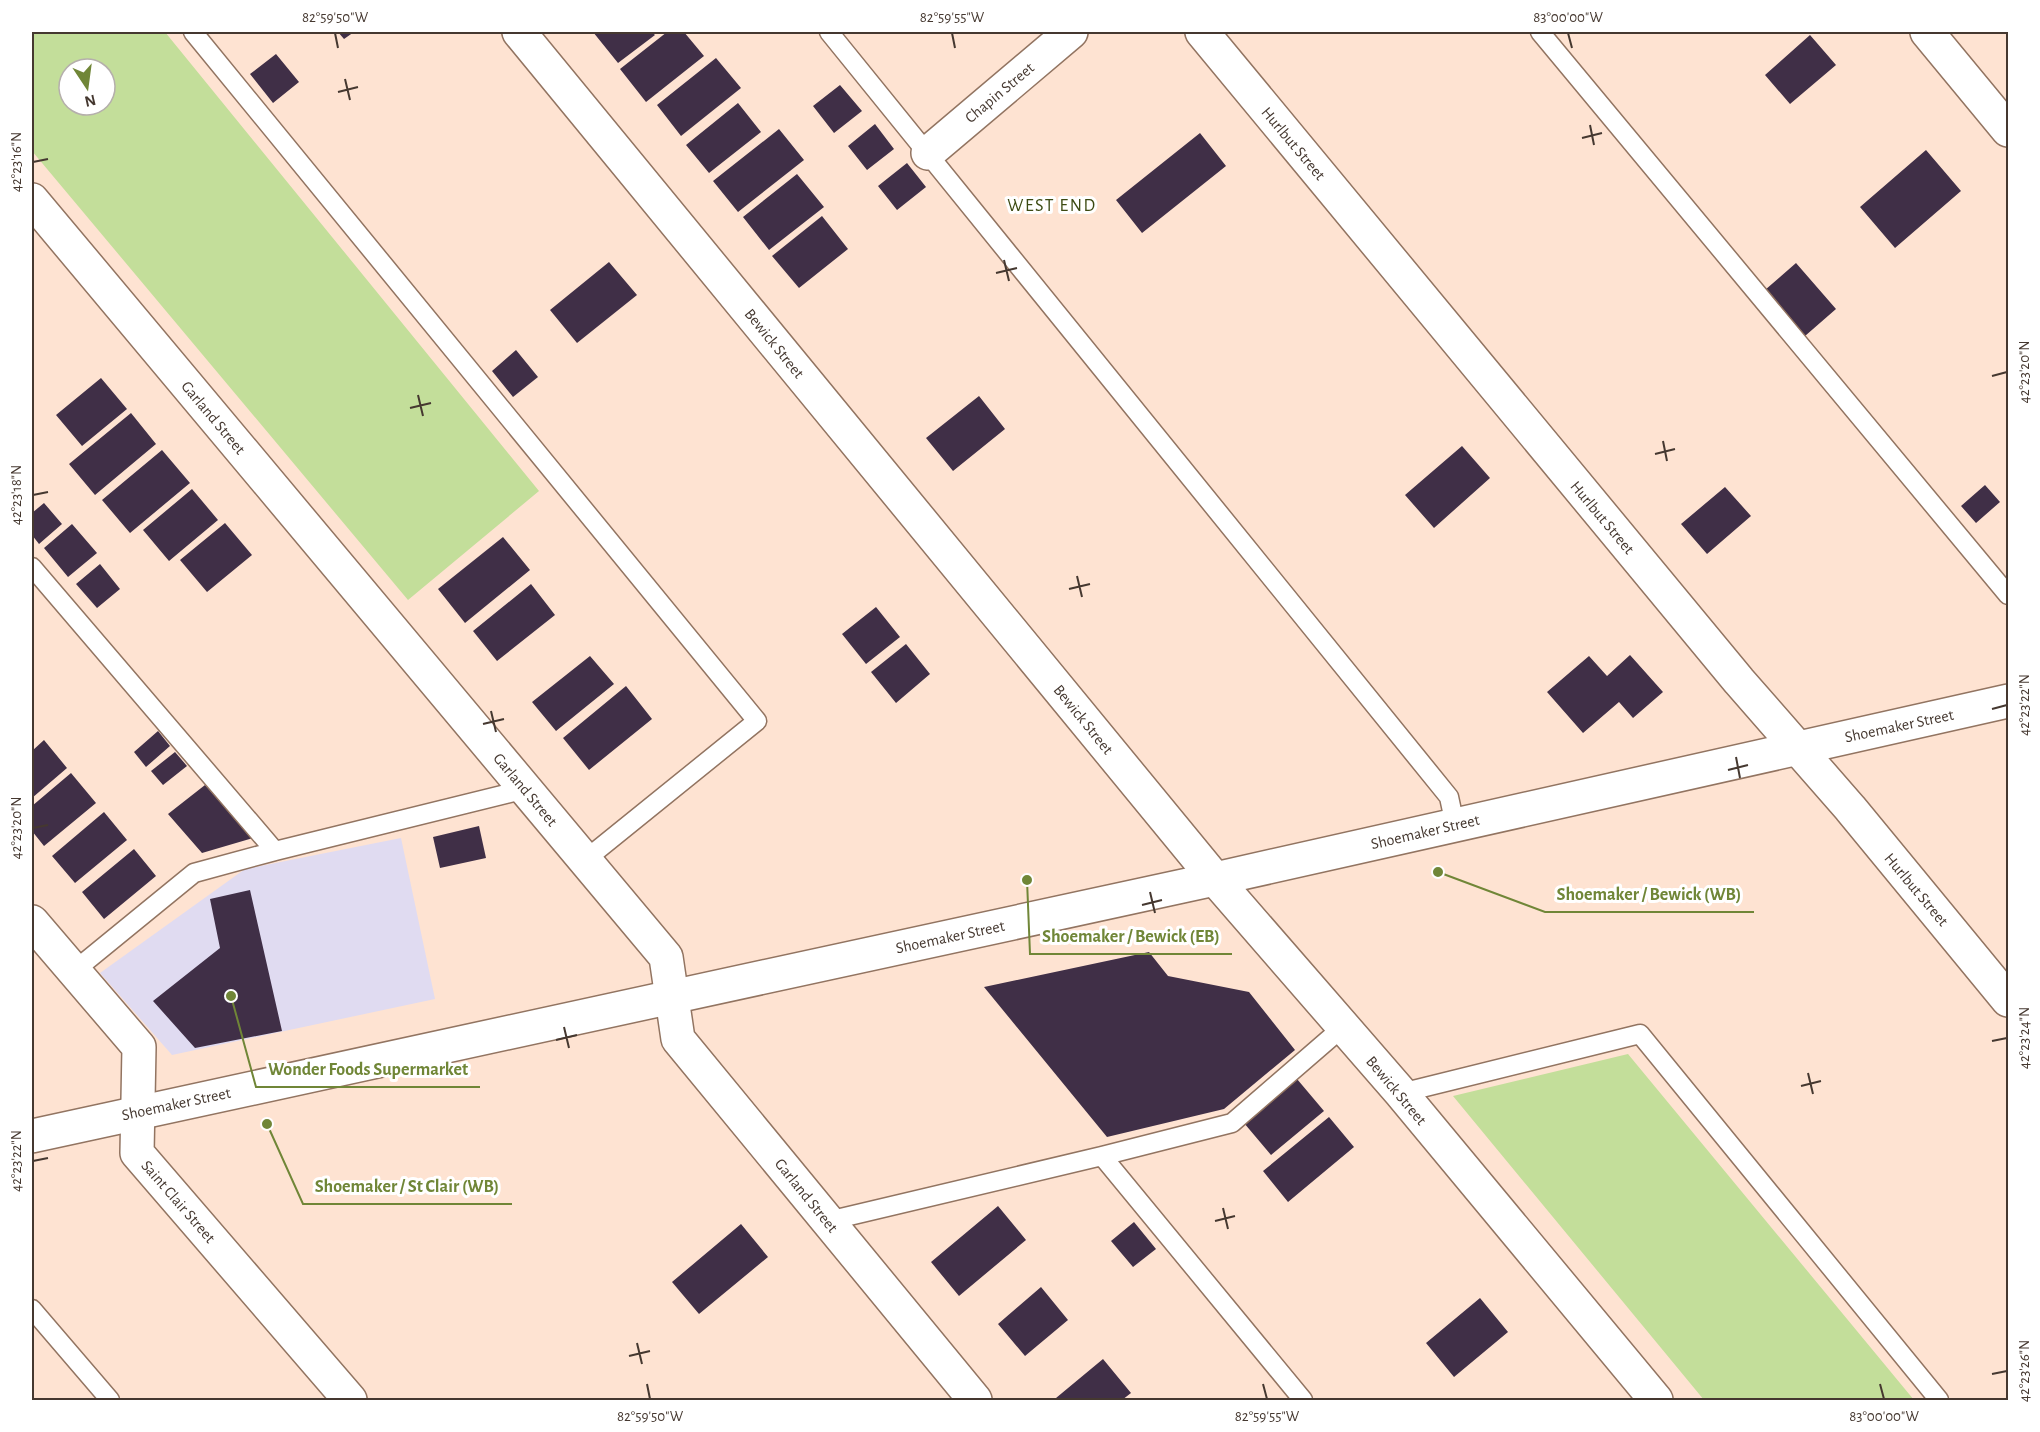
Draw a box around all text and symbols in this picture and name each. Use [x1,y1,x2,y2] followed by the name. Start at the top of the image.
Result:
[302,10,369,25] text: 82°59'50"W
[920,10,985,25] text: 82°59'55"W
[1533,10,1603,25] text: 83°00'00"W
[57,57,117,117] north arrow
[962,59,1037,126] street label: Chapin Street
[83,92,97,110] text: N
[1258,104,1328,183] street label: Hurlbut Street
[9,132,24,192] text: 42°23'16"N
[1007,197,1097,215] district label: WEST END
[742,306,807,381] street label: Bewick Street
[2017,340,2032,404] text: 42°23'20"N
[178,378,248,457] street label: Garland Street
[9,465,24,525] text: 42°23'18"N
[1567,478,1637,557] street label: Hurlbut Street
[2017,674,2032,736] text: 42°23'22"N
[1051,682,1116,757] street label: Bewick Street
[1843,707,1955,745] street label: Shoemaker Street
[490,750,560,829] street label: Garland Street
[9,796,24,860] text: 42°23'20"N
[1369,812,1481,852] street label: Shoemaker Street
[1881,850,1951,929] street label: Hurlbut Street
[1545,876,1754,912] callout: Shoemaker / Bewick (WB)
[1557,886,1741,904] text: Shoemaker / Bewick (WB)
[894,918,1006,956] street label: Shoemaker Street
[1030,918,1232,954] callout: Shoemaker / Bewick (EB)
[1042,928,1220,946] text: Shoemaker / Bewick (EB)
[2017,1007,2032,1069] text: 42°23'24"N
[256,1051,480,1087] callout: Wonder Foods Supermarket
[1363,1053,1429,1128] street label: Bewick Street
[268,1061,468,1079] text: Wonder Foods Supermarket
[120,1085,232,1123] street label: Shoemaker Street
[9,1130,24,1192] text: 42°23'22"N
[772,1156,841,1236] street label: Garland Street
[138,1157,218,1246] street label: Saint Clair Street
[303,1168,512,1204] callout: Shoemaker / St Clair (WB)
[315,1178,499,1196] text: Shoemaker / St Clair (WB)
[2017,1340,2032,1402] text: 42°23'26"N
[617,1409,684,1424] text: 82°59'50"W
[1235,1409,1300,1424] text: 82°59'55"W
[1849,1409,1919,1424] text: 83°00'00"W

